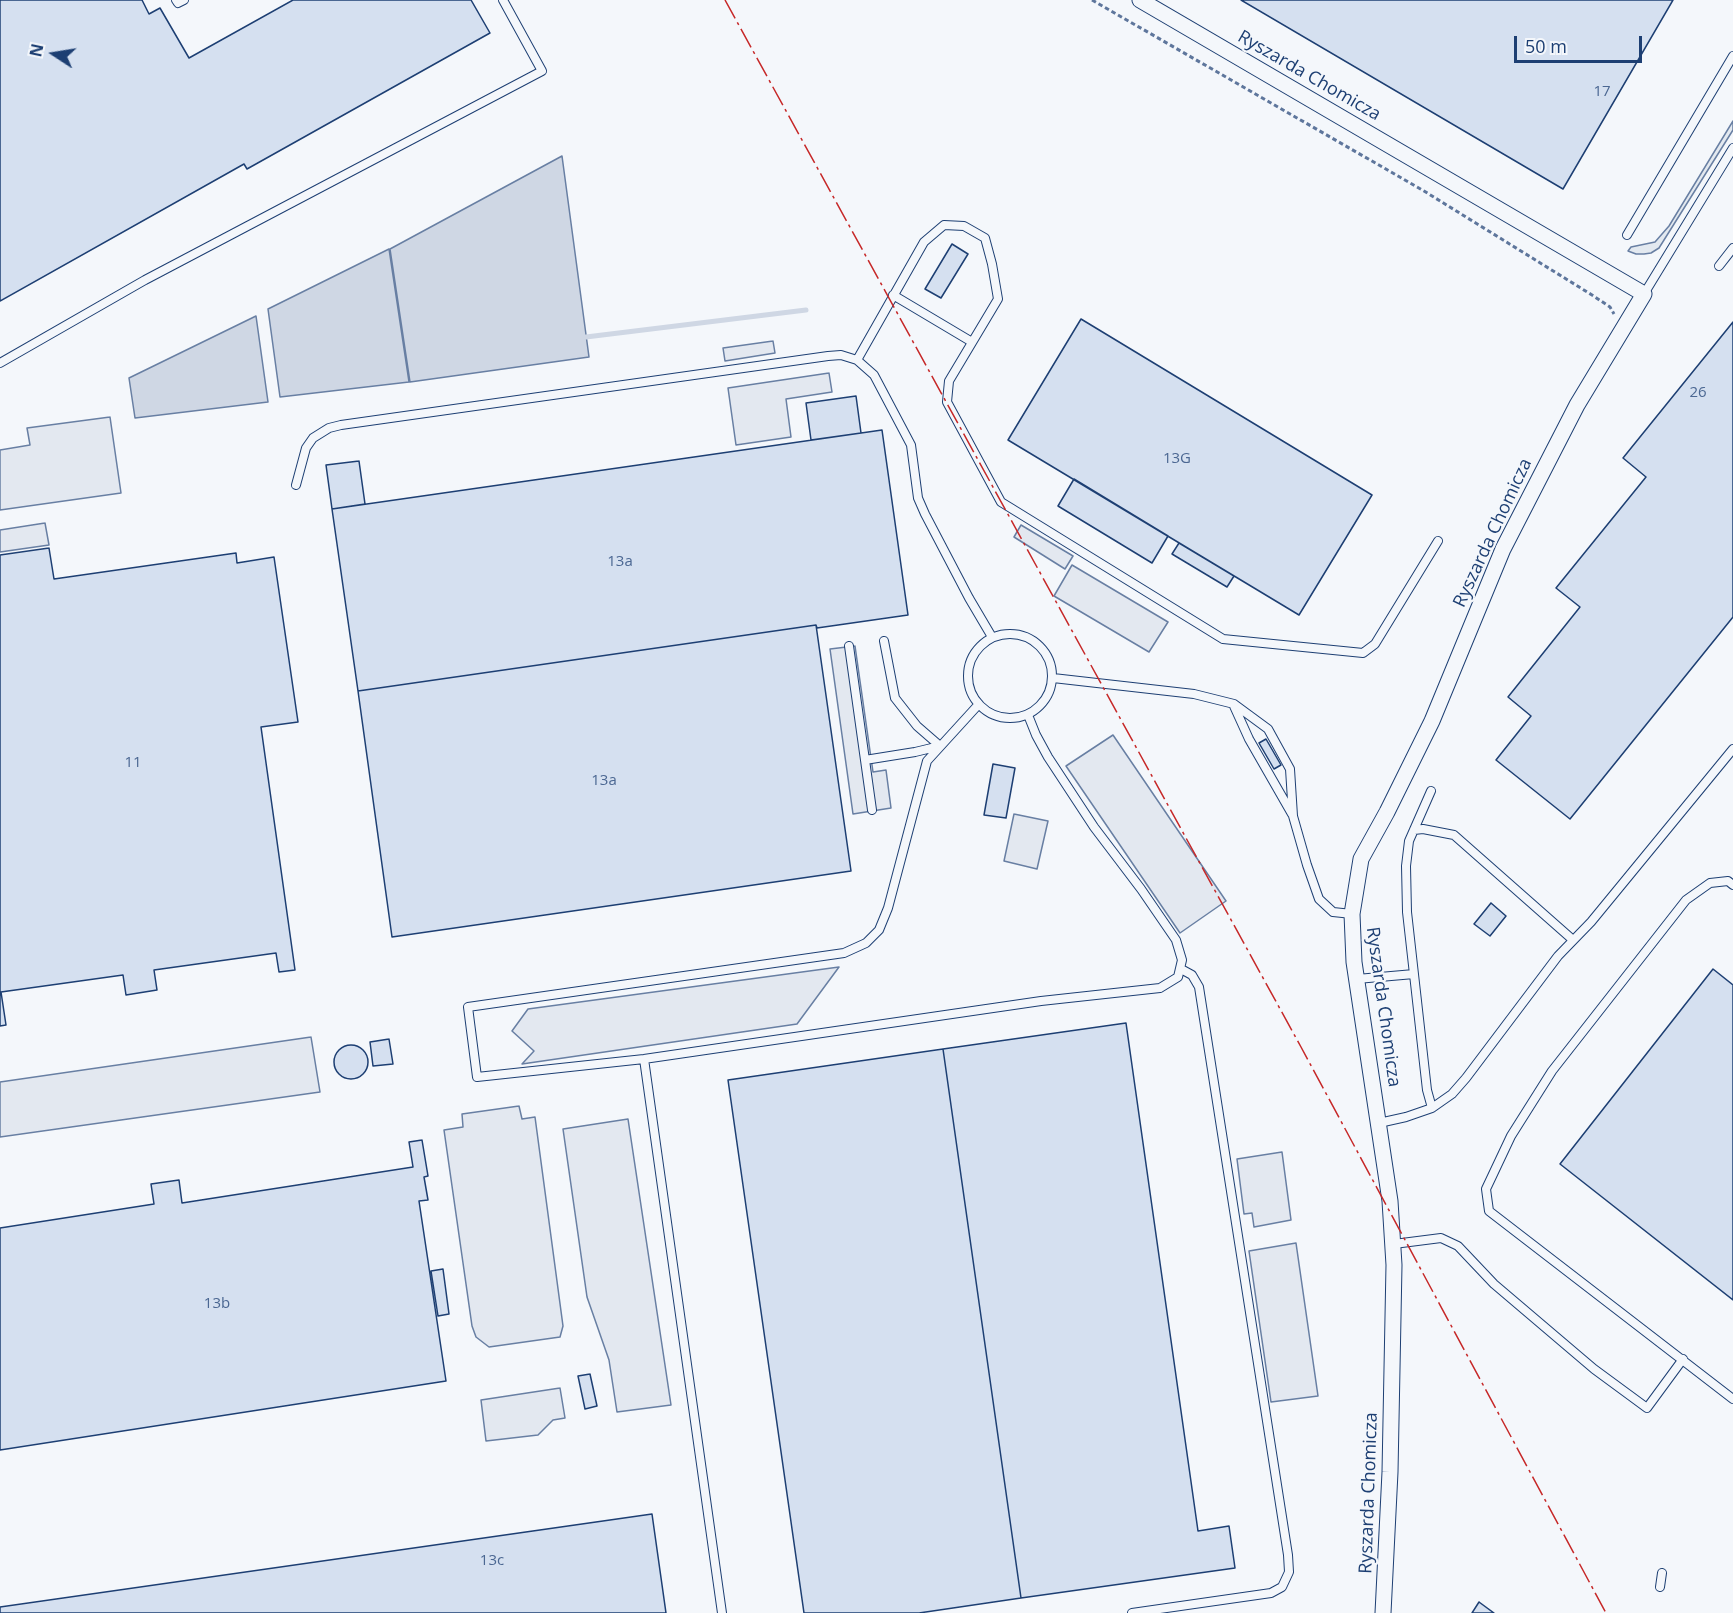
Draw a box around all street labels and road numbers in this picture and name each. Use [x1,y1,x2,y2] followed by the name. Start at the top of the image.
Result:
[1234,26,1384,126] street label: Ryszarda Chomicza
[1449,455,1537,611] street label: Ryszarda Chomicza
[1361,925,1405,1089] street label: Ryszarda Chomicza
[1355,1412,1383,1574] street label: Ryszarda Chomicza

